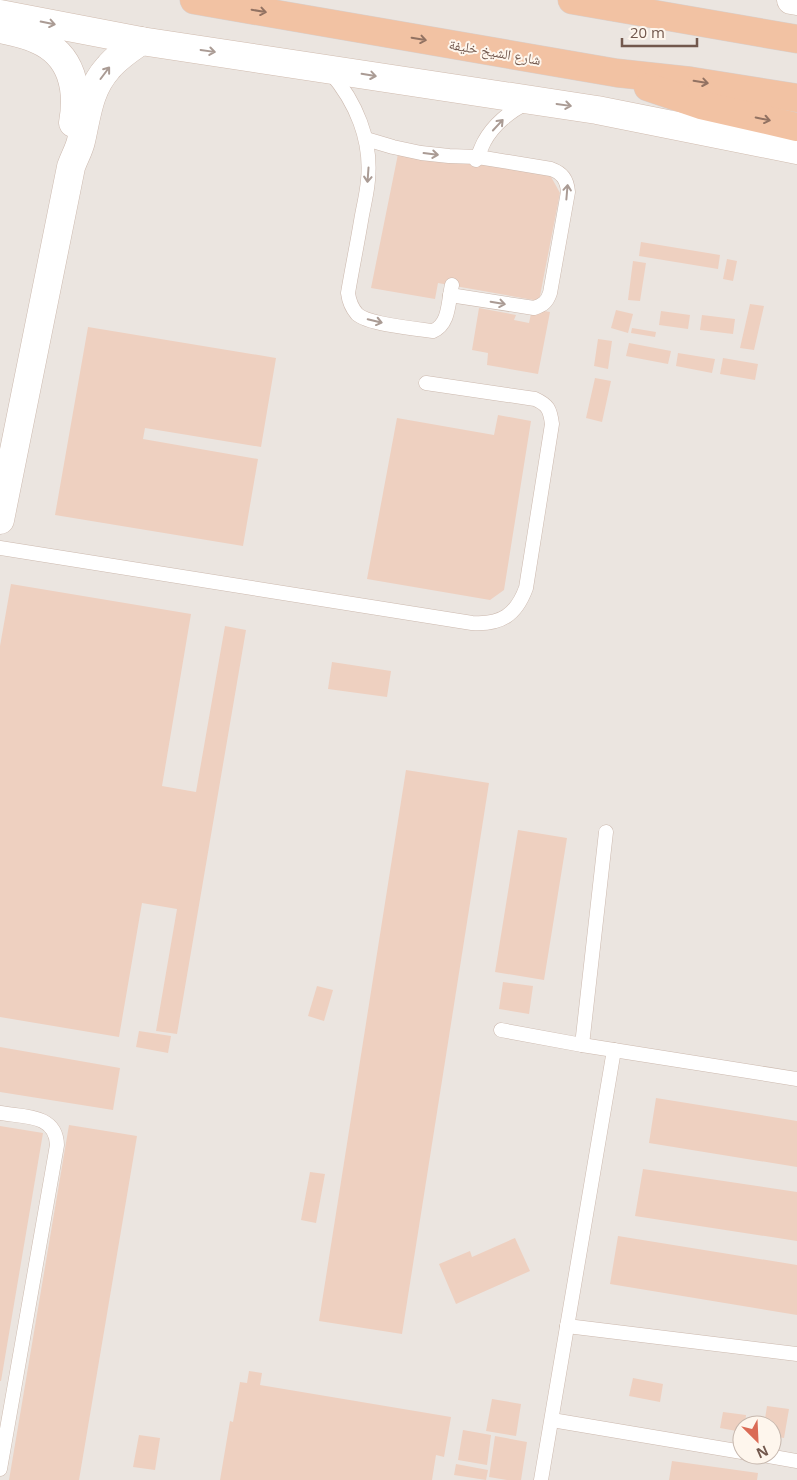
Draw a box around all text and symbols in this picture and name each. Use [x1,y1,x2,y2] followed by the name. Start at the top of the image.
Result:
[251,7,267,17] one-way arrow
[622,15,697,47] scale bar
[40,18,56,28] one-way arrow
[630,22,665,42] text: 20 m
[411,34,427,44] one-way arrow
[447,34,543,70] street label: شارع الشيخ خليفة
[200,46,216,56] one-way arrow
[99,66,110,79] one-way arrow
[360,70,376,80] one-way arrow
[692,78,708,88] one-way arrow
[556,100,572,110] one-way arrow
[754,115,770,124] one-way arrow
[492,118,504,131] one-way arrow
[422,149,438,159] one-way arrow
[364,167,373,183] one-way arrow
[562,185,571,201] one-way arrow
[489,298,505,308] one-way arrow
[366,317,382,326] one-way arrow
[732,1415,782,1465] north arrow
[753,1441,772,1463] text: N

